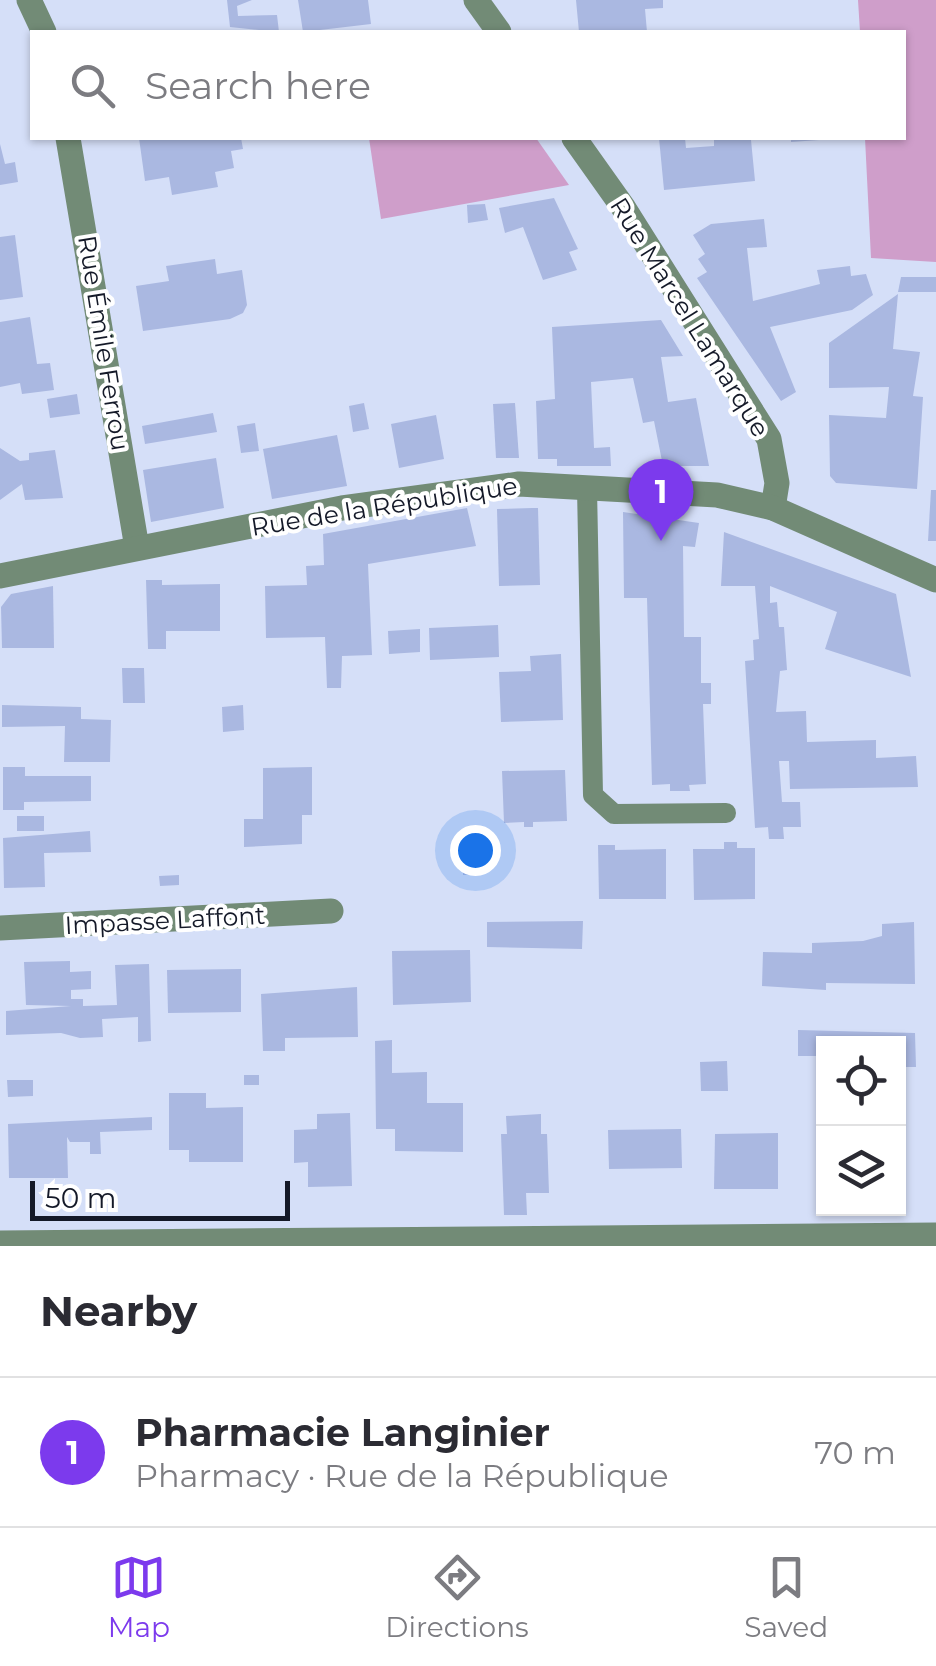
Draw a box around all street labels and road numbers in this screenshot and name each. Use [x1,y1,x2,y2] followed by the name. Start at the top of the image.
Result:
[604,192,776,442] street label: Rue Marcel Lamarque
[72,233,136,453] street label: Rue Émile Ferrou
[249,470,519,542] street label: Rue de la République
[64,900,266,940] street label: Impasse Laffont

